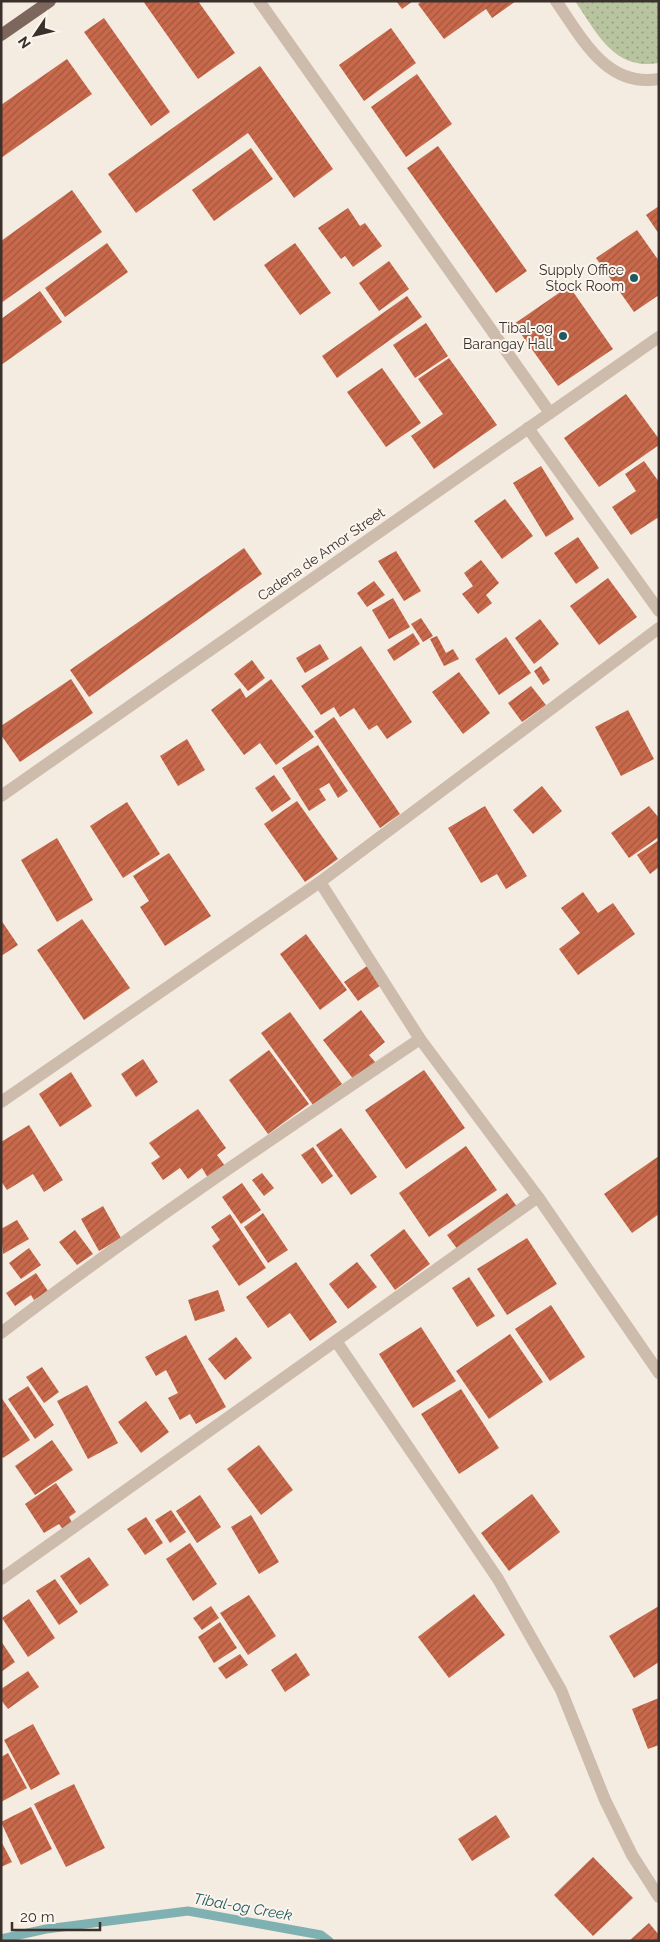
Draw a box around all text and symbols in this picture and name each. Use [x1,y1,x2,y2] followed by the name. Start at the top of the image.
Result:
[10,10,60,60] north arrow
[15,33,34,51] text: N
[539,262,624,294] place label: Supply Office Stock Room
[628,272,640,284] marker: Supply Office Stock Room
[463,320,553,352] place label: Tibal-og Barangay Hall
[557,330,569,342] marker: Tibal-og Barangay Hall
[254,504,388,604] street label: Cadena de Amor Street
[192,1889,294,1925] water label: Tibal-og Creek
[12,1900,100,1932] scale bar
[20,1908,55,1926] text: 20 m

